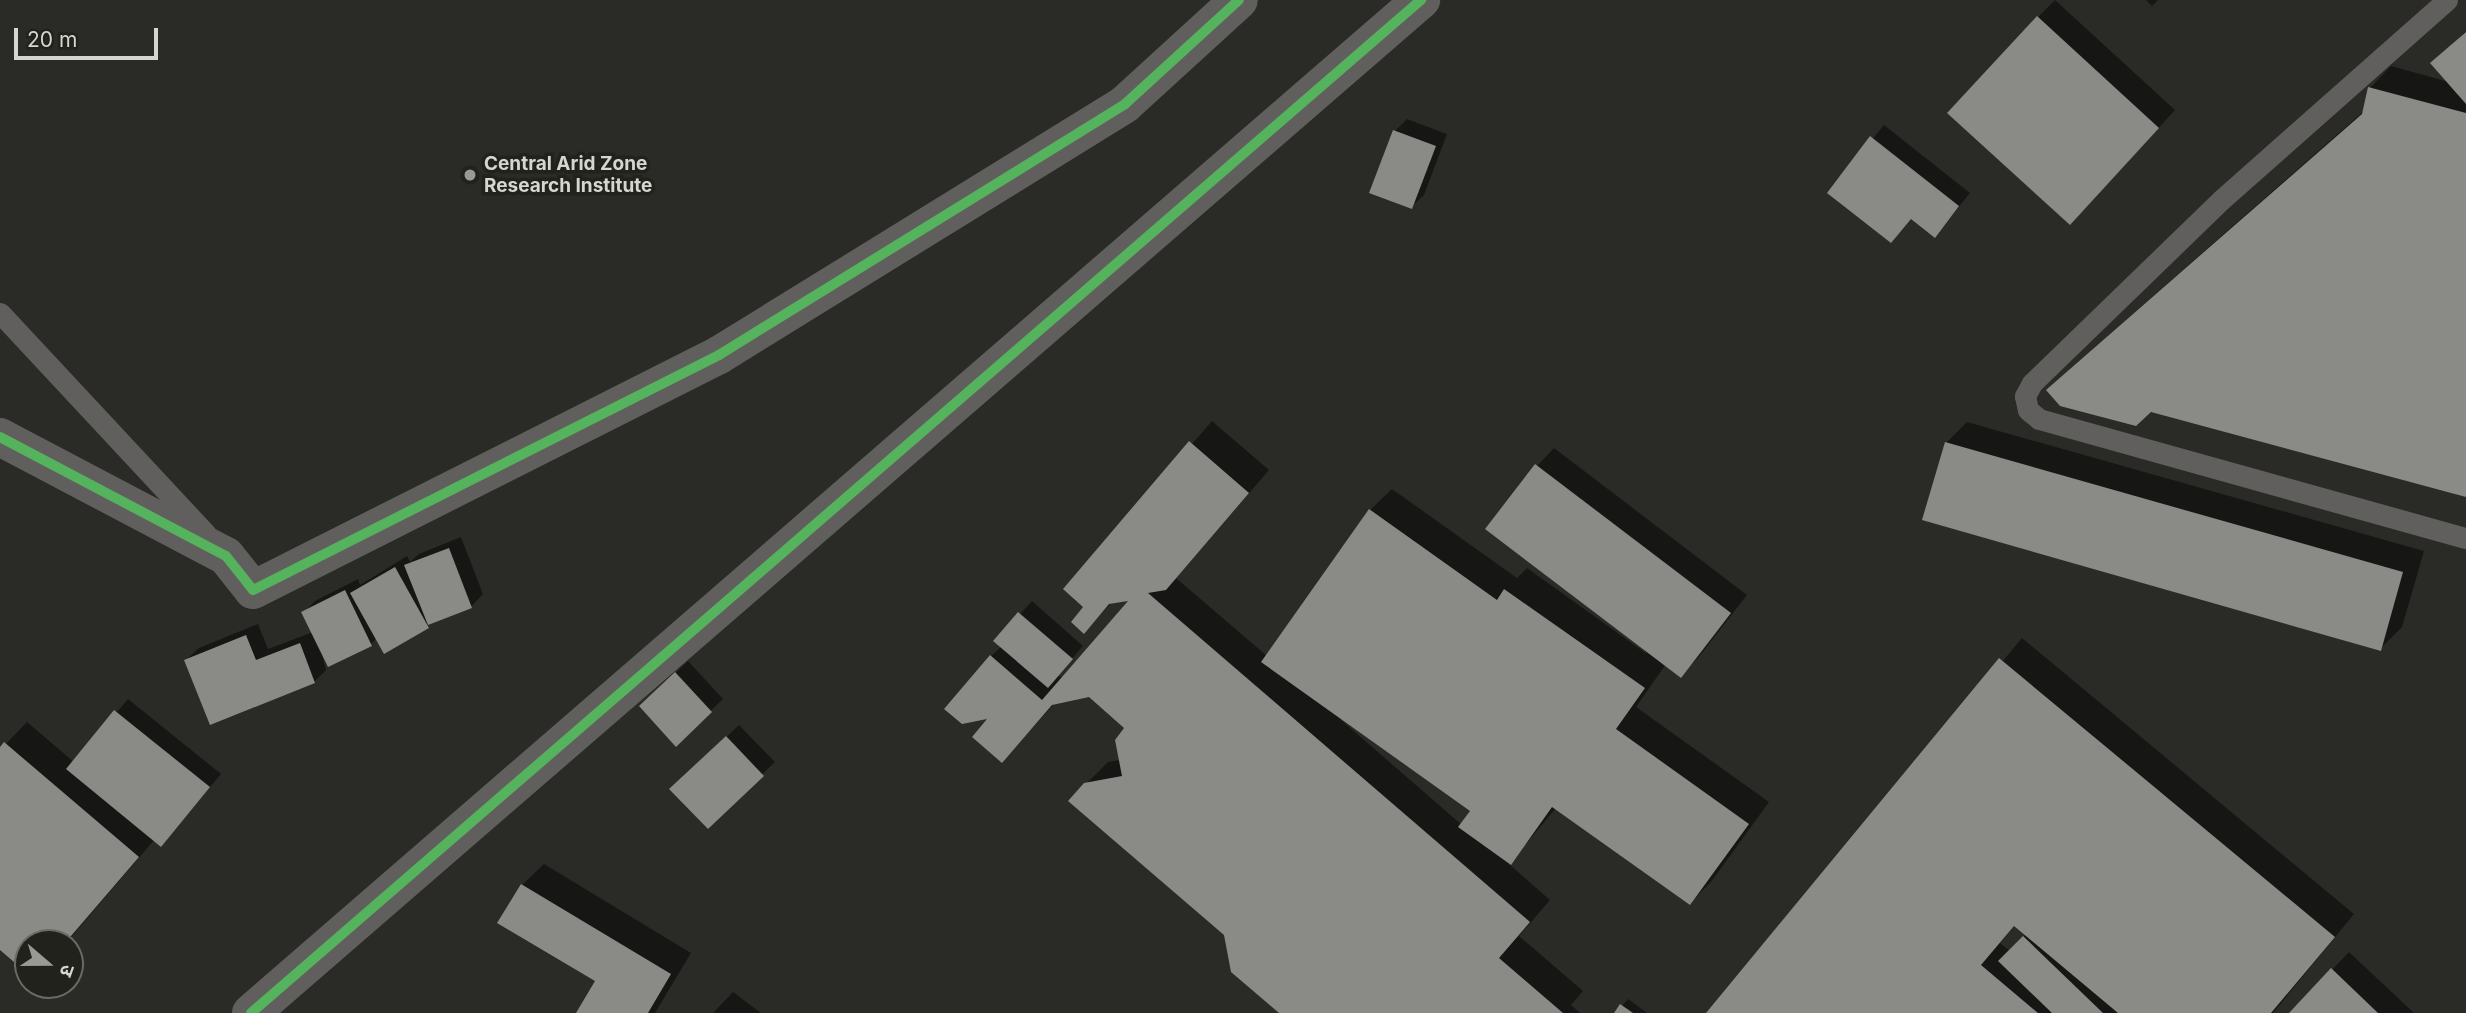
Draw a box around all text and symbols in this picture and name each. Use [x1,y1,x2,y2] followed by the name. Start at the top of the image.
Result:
[18,14,161,58] scale bar
[27,27,77,52] text: 20 m
[484,153,652,197] place label: Central Arid Zone Research Institute
[462,167,478,183] marker: Central Arid Zone Research Institute
[14,929,84,999] north arrow
[55,962,80,980] text: उ

